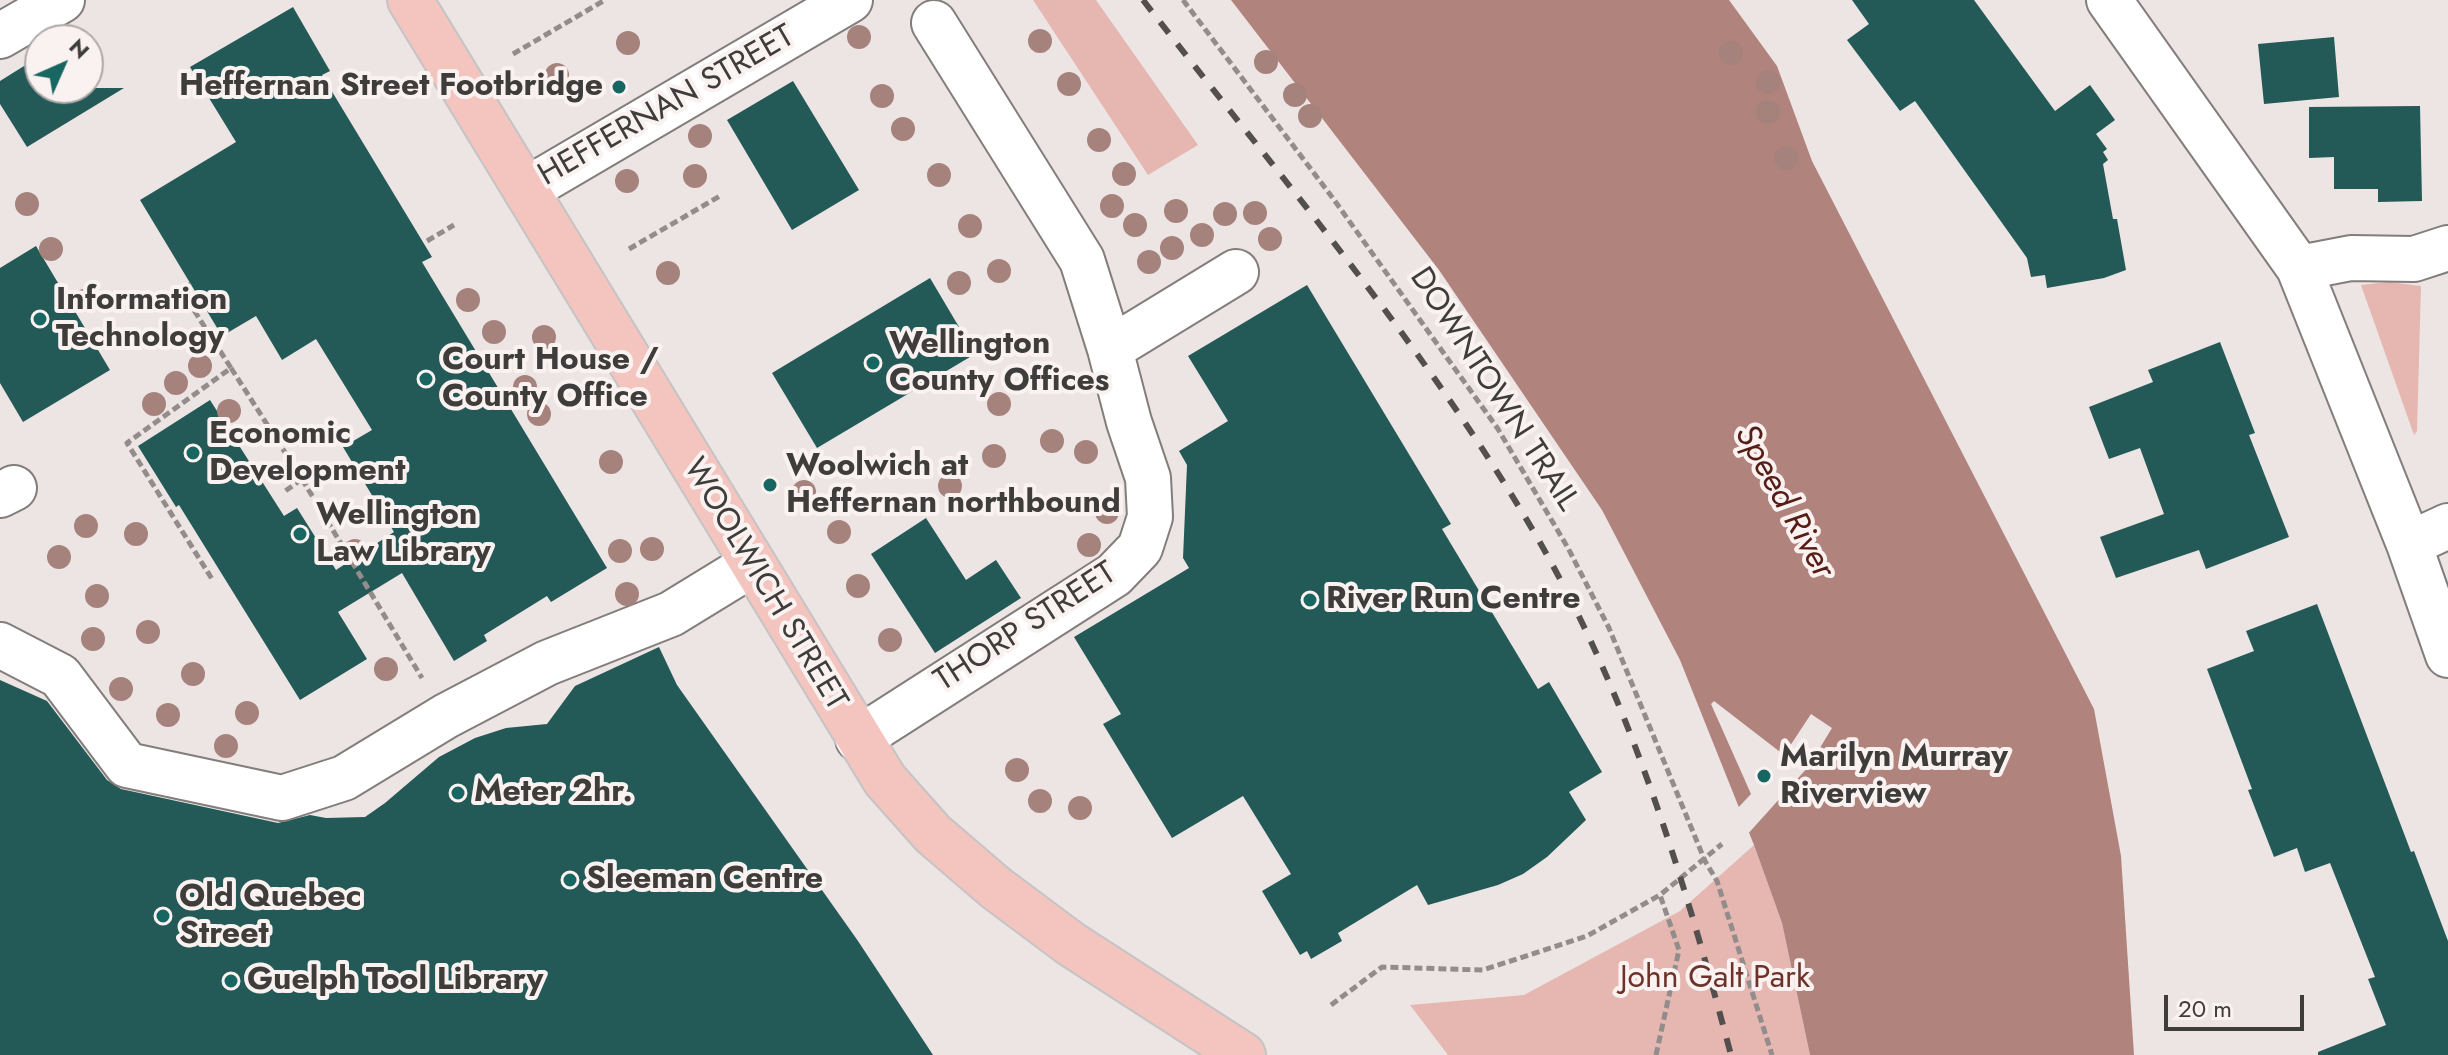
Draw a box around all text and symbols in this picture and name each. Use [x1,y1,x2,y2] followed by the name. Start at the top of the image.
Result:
[532,18,802,196] street label: HEFFERNAN STREET
[24,24,104,104] north arrow
[62,31,97,66] text: N
[179,68,603,106] place label: Heffernan Street Footbridge
[610,78,628,96] marker: Heffernan Street Footbridge
[1400,261,1586,519] street label: DOWNTOWN TRAIL
[56,282,227,357] place label: Information Technology
[31,310,49,328] marker: Information Technology
[889,326,1109,401] place label: Wellington County Offices
[442,342,659,417] place label: Court House / County Office
[864,354,882,372] marker: Wellington County Offices
[417,370,435,388] marker: Court House / County Office
[209,416,405,491] place label: Economic Development
[1724,418,1842,586] water label: Speed River
[184,444,202,462] marker: Economic Development
[786,448,1121,523] place label: Woolwich at Heffernan northbound
[674,452,854,718] street label: WOOLWICH STREET
[761,476,779,494] marker: Woolwich at Heffernan northbound
[316,497,491,572] place label: Wellington Law Library
[291,525,309,543] marker: Wellington Law Library
[928,555,1124,701] street label: THORP STREET
[1326,581,1580,619] place label: River Run Centre
[1301,591,1319,609] marker: River Run Centre
[1780,739,2008,814] place label: Marilyn Murray Riverview
[1755,767,1773,785] marker: Marilyn Murray Riverview
[474,774,633,812] place label: Meter 2hr.
[449,784,467,802] marker: Meter 2hr.
[586,861,823,899] place label: Sleeman Centre
[561,871,579,889] marker: Sleeman Centre
[179,879,361,954] place label: Old Quebec Street
[154,907,172,925] marker: Old Quebec Street
[1620,960,1810,998] park label: John Galt Park
[247,962,543,1000] place label: Guelph Tool Library
[222,972,240,990] marker: Guelph Tool Library
[2168,979,2308,1029] scale bar
[2178,991,2232,1026] text: 20 m

